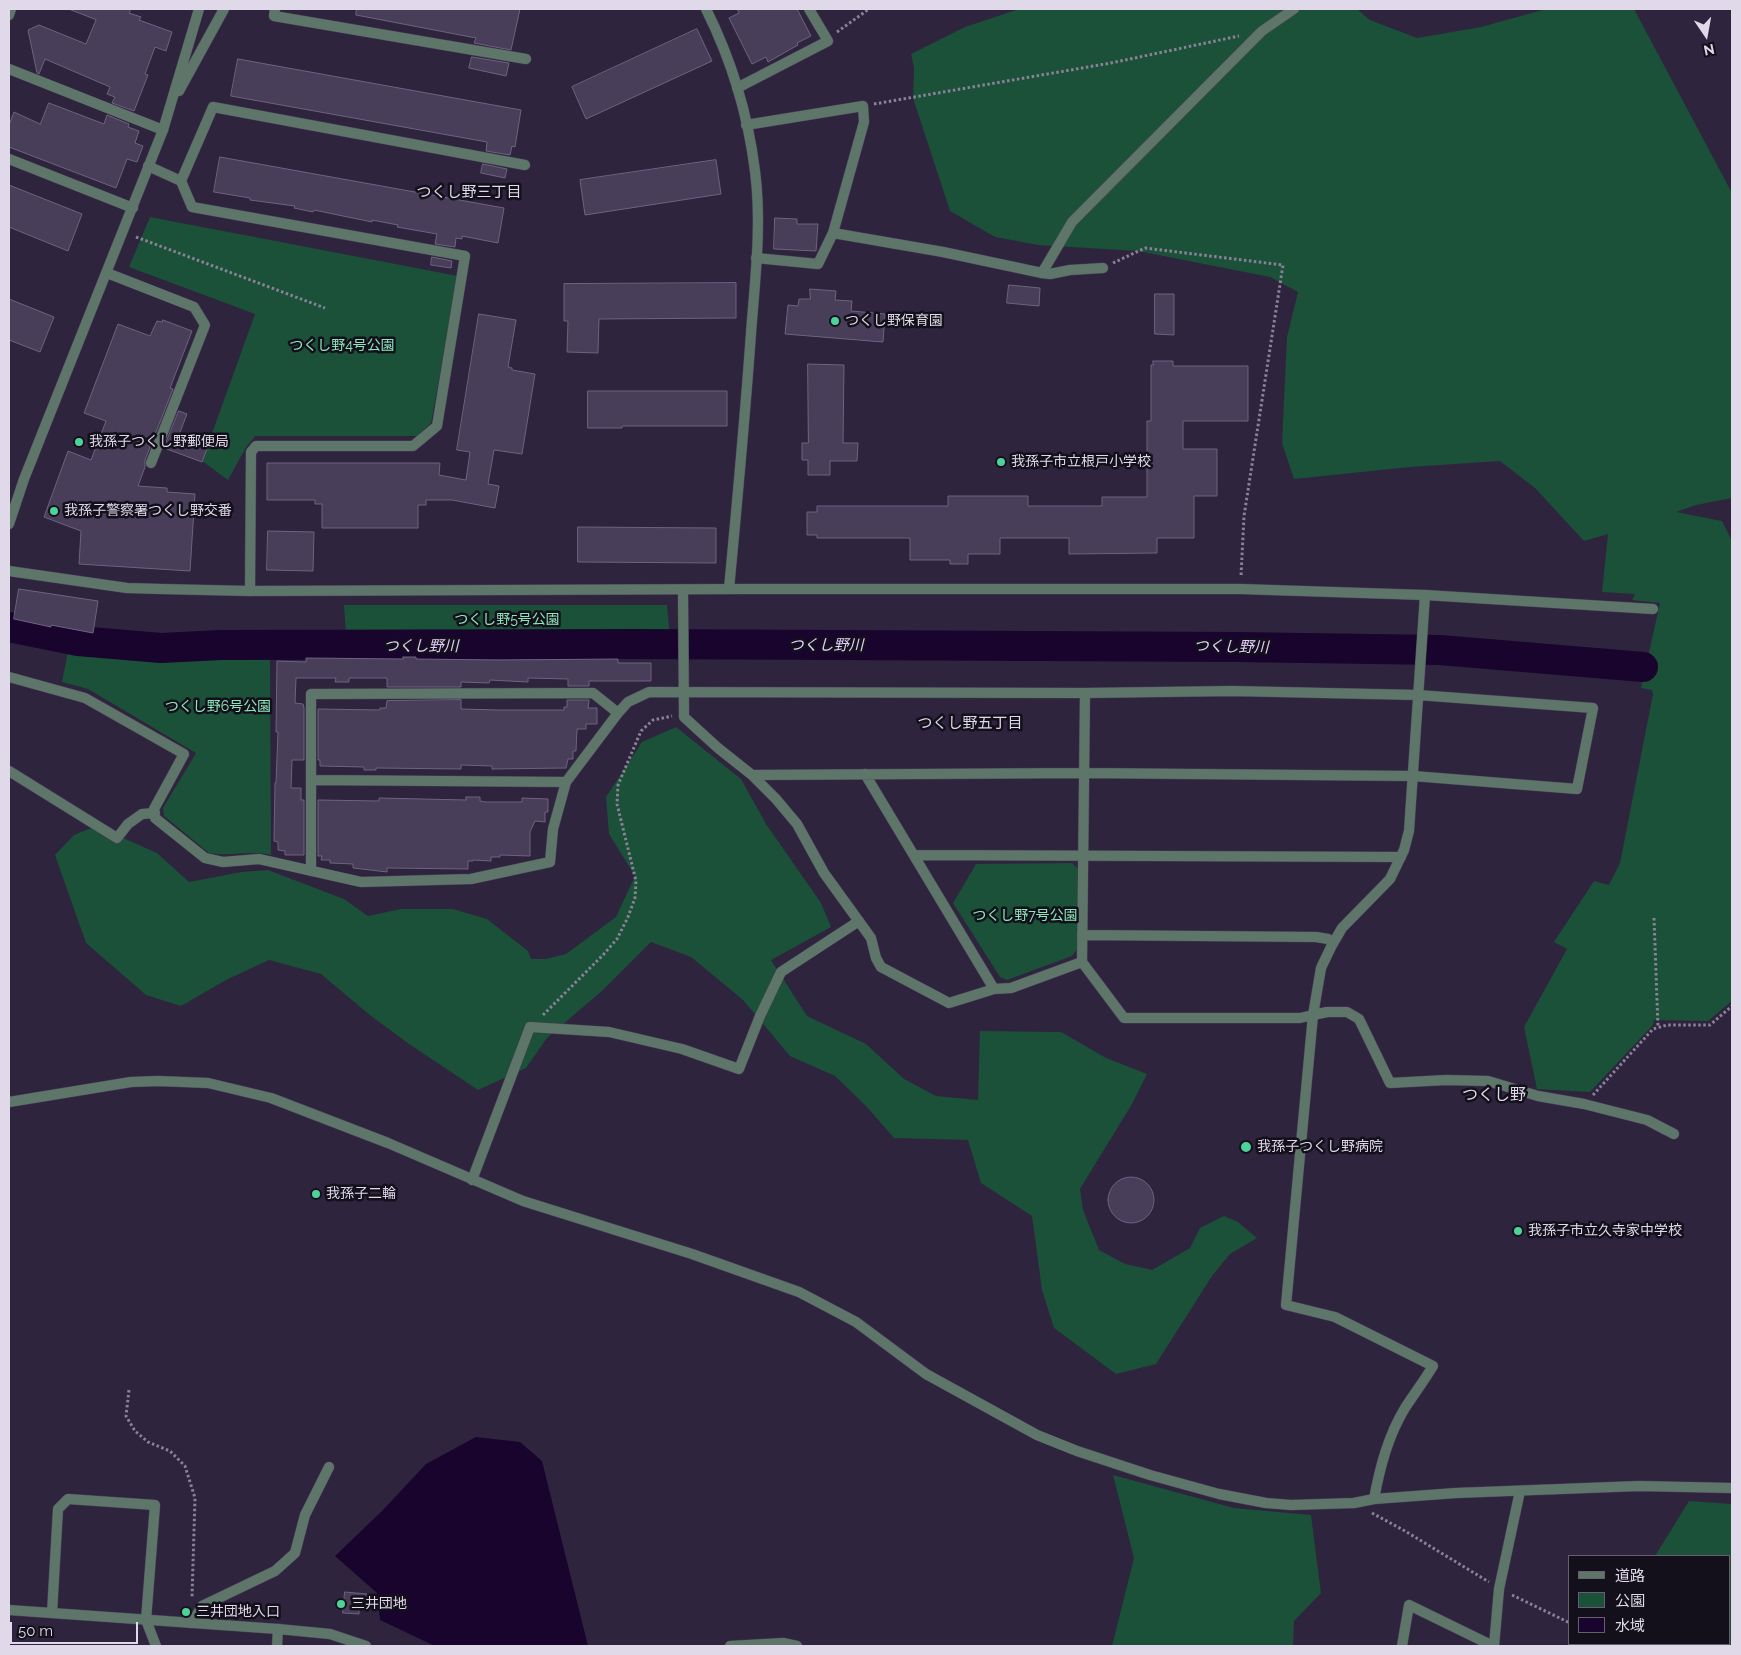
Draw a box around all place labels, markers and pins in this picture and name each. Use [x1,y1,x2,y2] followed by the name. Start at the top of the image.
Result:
[845,313,943,329] place label: つくし野保育園
[829,315,841,327] marker: つくし野保育園
[89,434,229,450] place label: 我孫子つくし野郵便局
[73,436,85,448] marker: 我孫子つくし野郵便局
[1011,454,1151,470] place label: 我孫子市立根戸小学校
[995,456,1007,468] marker: 我孫子市立根戸小学校
[64,503,232,519] place label: 我孫子警察署つくし野交番
[48,505,60,517] marker: 我孫子警察署つくし野交番
[1257,1139,1383,1155] place label: 我孫子つくし野病院
[1239,1140,1253,1154] marker: 我孫子つくし野病院
[326,1186,396,1202] place label: 我孫子二輪
[310,1188,322,1200] marker: 我孫子二輪
[1528,1223,1682,1239] place label: 我孫子市立久寺家中学校
[1512,1225,1524,1237] marker: 我孫子市立久寺家中学校
[351,1596,407,1612] place label: 三井団地
[335,1598,347,1610] marker: 三井団地
[196,1604,280,1620] place label: 三井団地入口
[180,1606,192,1618] marker: 三井団地入口

